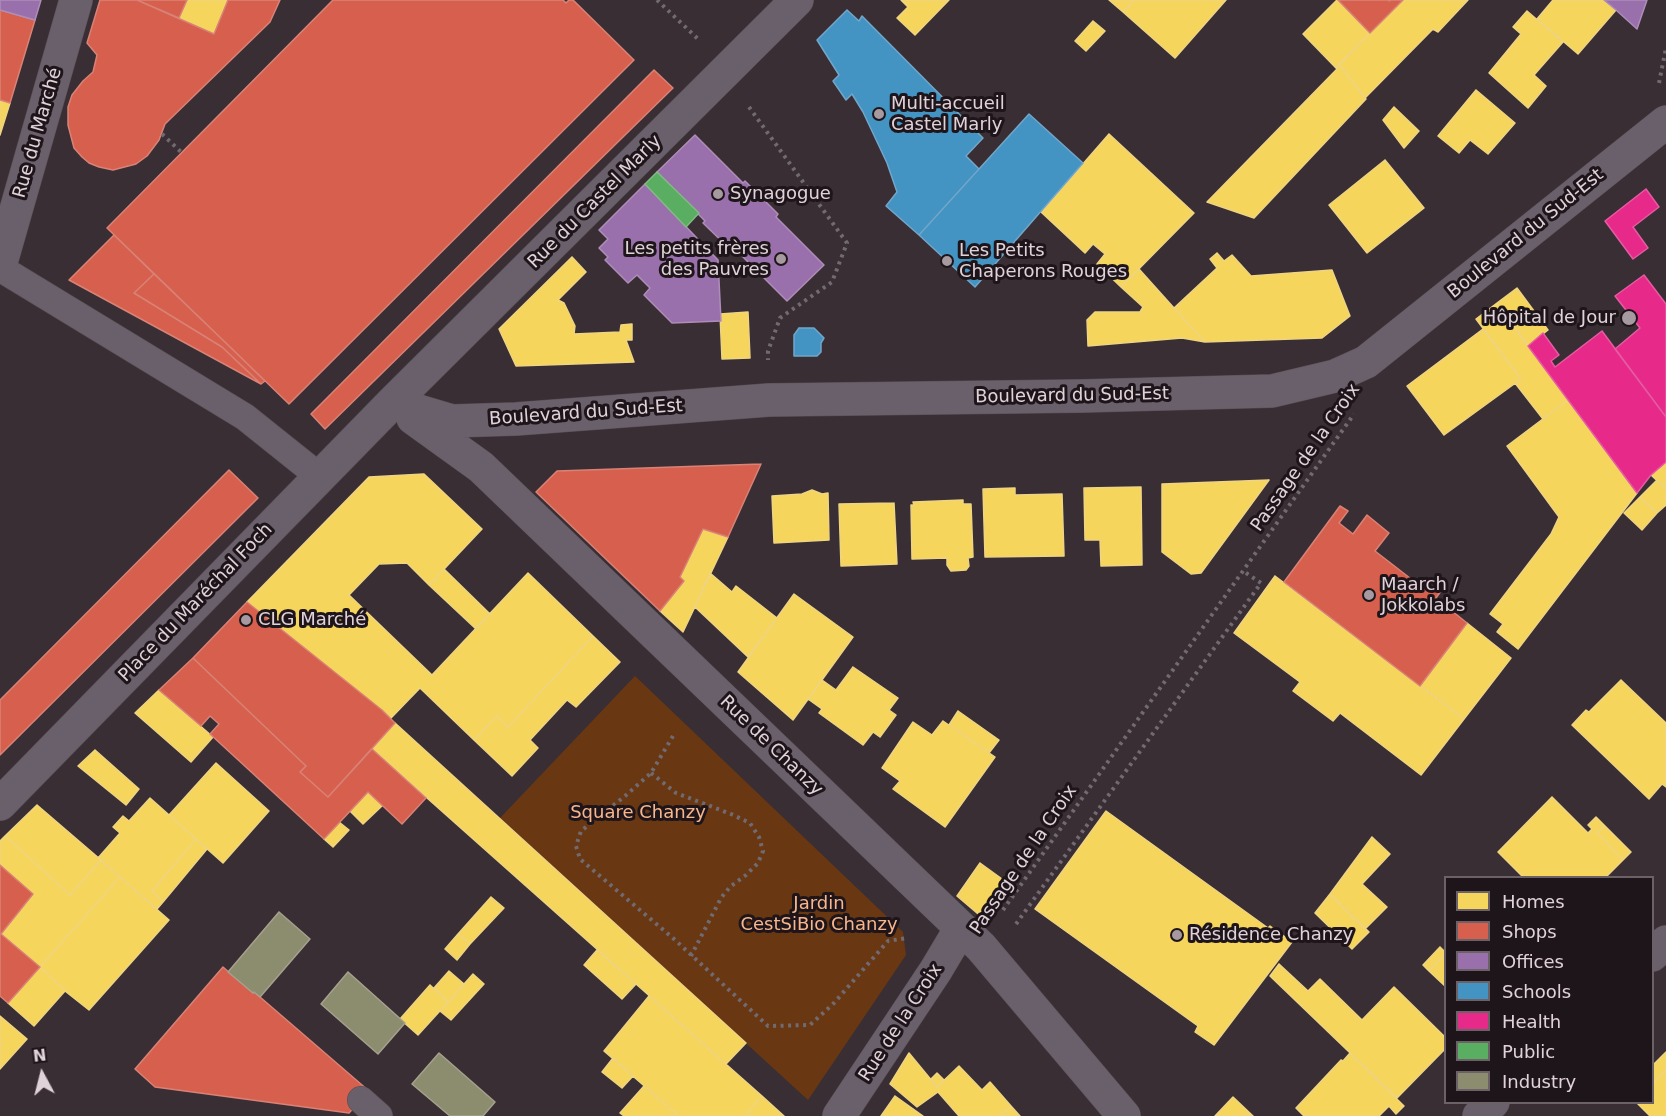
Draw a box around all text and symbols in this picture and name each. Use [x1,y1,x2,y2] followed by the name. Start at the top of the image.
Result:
[9,65,67,201] street label: Rue du Marché
[891,93,1005,136] place label: Multi-accueil Castel Marly
[872,107,886,121] marker: Multi-accueil Castel Marly
[524,131,666,273] street label: Rue du Castel Marly
[1444,165,1608,303] street label: Boulevard du Sud-Est
[730,183,831,205] place label: Synagogue
[711,187,725,201] marker: Synagogue
[625,238,769,280] place label: Les petits frères des Pauvres
[959,240,1127,282] place label: Les Petits Chaperons Rouges
[774,252,788,266] marker: Les petits frères des Pauvres
[940,254,954,268] marker: Les Petits Chaperons Rouges
[1483,307,1616,329] place label: Hôpital de Jour
[1620,309,1638,327] marker: Hôpital de Jour
[1247,380,1365,536] street label: Passage de la Croix
[975,384,1169,408] street label: Boulevard du Sud-Est
[489,395,683,431] street label: Boulevard du Sud-Est
[115,519,277,687] street label: Place du Maréchal Foch
[1381,574,1465,616] place label: Maarch / Jokkolabs
[1362,588,1376,602] marker: Maarch / Jokkolabs
[258,609,366,631] place label: CLG Marché
[239,613,253,627] marker: CLG Marché
[715,691,827,801] street label: Rue de Chanzy
[966,781,1082,939] street label: Passage de la Croix
[570,802,706,824] park label: Square Chanzy
[1444,876,1654,1104] legend
[1502,891,1565,912] text: Homes
[740,893,898,936] park label: Jardin CestSiBio Chanzy
[1502,921,1557,942] text: Shops
[1189,924,1353,946] place label: Résidence Chanzy
[1170,928,1184,942] marker: Résidence Chanzy
[1502,951,1564,972] text: Offices
[855,960,947,1086] street label: Rue de la Croix
[1502,981,1571,1002] text: Schools
[1502,1011,1561,1032] text: Health
[1502,1041,1555,1062] text: Public
[12,1044,72,1104] north arrow
[32,1045,48,1066] text: N
[1502,1071,1576,1092] text: Industry

